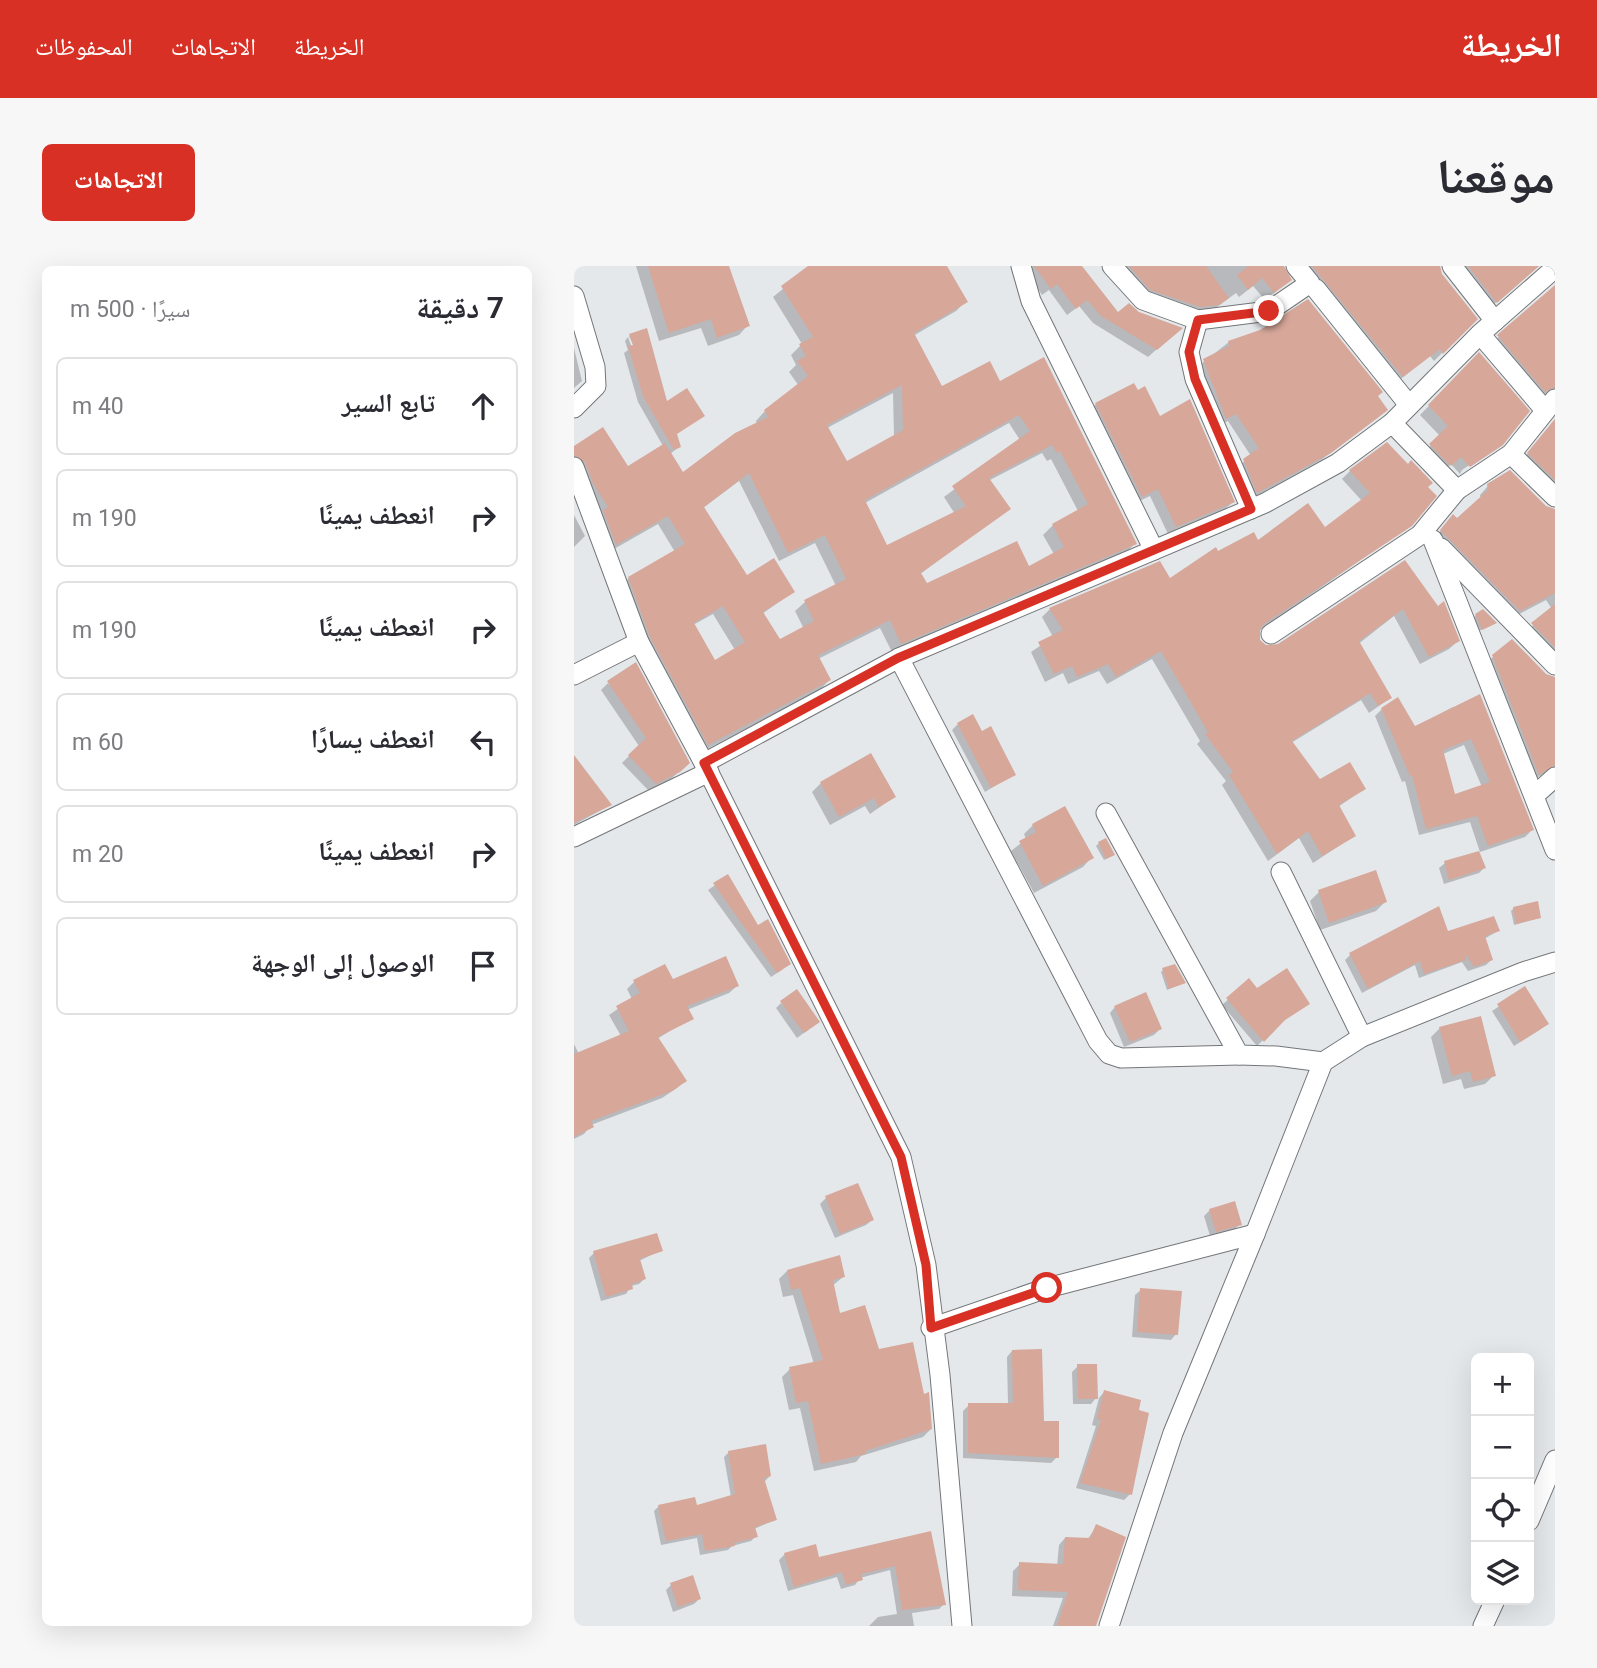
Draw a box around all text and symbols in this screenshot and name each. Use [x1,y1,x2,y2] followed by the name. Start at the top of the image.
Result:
[1461,25,1562,64] text: الخريطة
[35,33,133,61] text: المحفوظات
[171,33,256,61] text: الاتجاهات
[294,33,365,61] text: الخريطة
[42,144,195,221] button: الاتجاهات
[1437,148,1555,205] text: موقعنا
[416,290,504,325] text: 7 دقيقة
[1253,295,1284,326] route end
[70,296,190,323] text: سيرًا · 500 m
[464,387,502,425] icon: ahead
[342,388,435,418] text: تابع السير
[72,393,124,420] text: 40 m
[464,499,502,537] icon: right
[318,500,435,530] text: انعطف يمينًا
[72,505,137,532] text: 190 m
[464,611,502,649] icon: right
[318,612,435,642] text: انعطف يمينًا
[72,617,137,644] text: 190 m
[464,723,502,761] icon: left
[311,724,435,754] text: انعطف يسارًا
[72,729,124,756] text: 60 m
[464,835,502,873] icon: right
[318,836,435,866] text: انعطف يمينًا
[72,841,124,868] text: 20 m
[464,947,502,985] icon: arrive
[251,948,435,978] text: الوصول إلى الوجهة
[1031,1272,1062,1303] route start
[1471,1353,1534,1605] map controls
[1471,1353,1534,1416] button: +
[1471,1416,1534,1479] button: −
[1471,1479,1534,1542] button: locate
[1471,1542,1534,1605] button: layers

